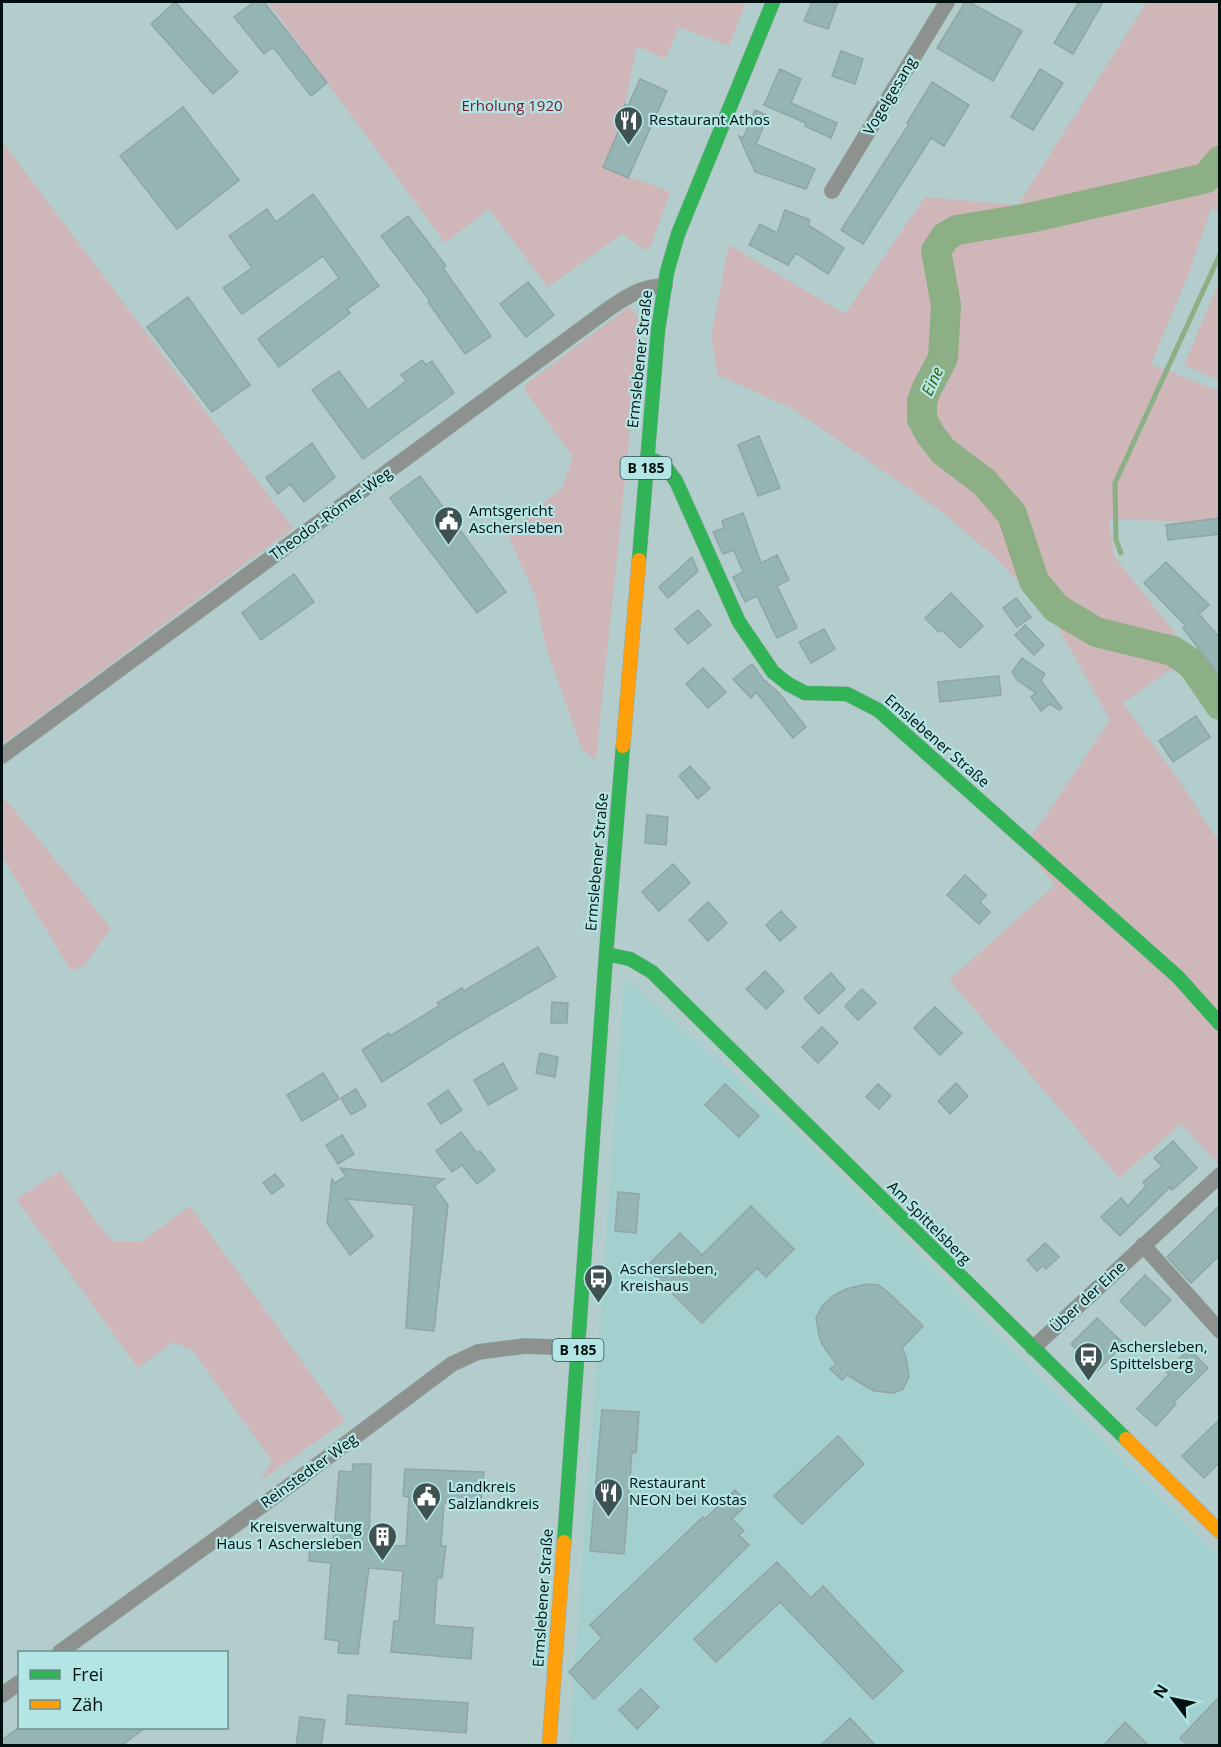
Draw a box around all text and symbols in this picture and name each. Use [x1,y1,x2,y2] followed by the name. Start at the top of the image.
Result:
[858,53,920,138] street label: Vogelgesang
[461,95,563,115] park label: Erholung 1920
[612,104,644,146] restaurant icon: Restaurant Athos
[649,109,770,129] place label: Restaurant Athos
[622,289,656,429] street label: Ermslebener Straße
[916,363,948,399] water label: Eine
[620,457,672,479] road number: B 185
[265,462,395,564] street label: Theodor-Römer-Weg
[469,500,563,537] place label: Amtsgericht Aschersleben
[432,504,464,546] public building icon: Amtsgericht Aschersleben
[881,689,994,791] street label: Emslebener Straße
[580,792,612,932] street label: Ermslebener Straße
[884,1176,976,1268] street label: Am Spittelsberg
[1045,1256,1129,1336] street label: Über der Eine
[620,1258,718,1295] place label: Aschersleben, Kreishaus
[583,1262,615,1304] bus stop icon: Aschersleben, Kreishaus
[1110,1336,1208,1373] place label: Aschersleben, Spittelsberg
[552,1339,604,1361] road number: B 185
[1073,1340,1105,1382] bus stop icon: Aschersleben, Spittelsberg
[256,1428,361,1512] street label: Reinstedter Weg
[629,1472,747,1509] place label: Restaurant NEON bei Kostas
[448,1476,539,1513] place label: Landkreis Salzlandkreis
[592,1476,624,1518] restaurant icon: Restaurant NEON bei Kostas
[411,1480,443,1522] public building icon: Landkreis Salzlandkreis
[216,1516,362,1553] place label: Kreisverwaltung Haus 1 Aschersleben
[367,1520,399,1562] building icon: Kreisverwaltung Haus 1 Aschersleben
[527,1528,557,1668] street label: Ermslebener Straße
[18,1651,228,1729] legend
[72,1662,103,1686] text: Frei
[1143,1669,1203,1729] north arrow
[1148,1680,1173,1702] text: N
[72,1692,103,1716] text: Zäh

